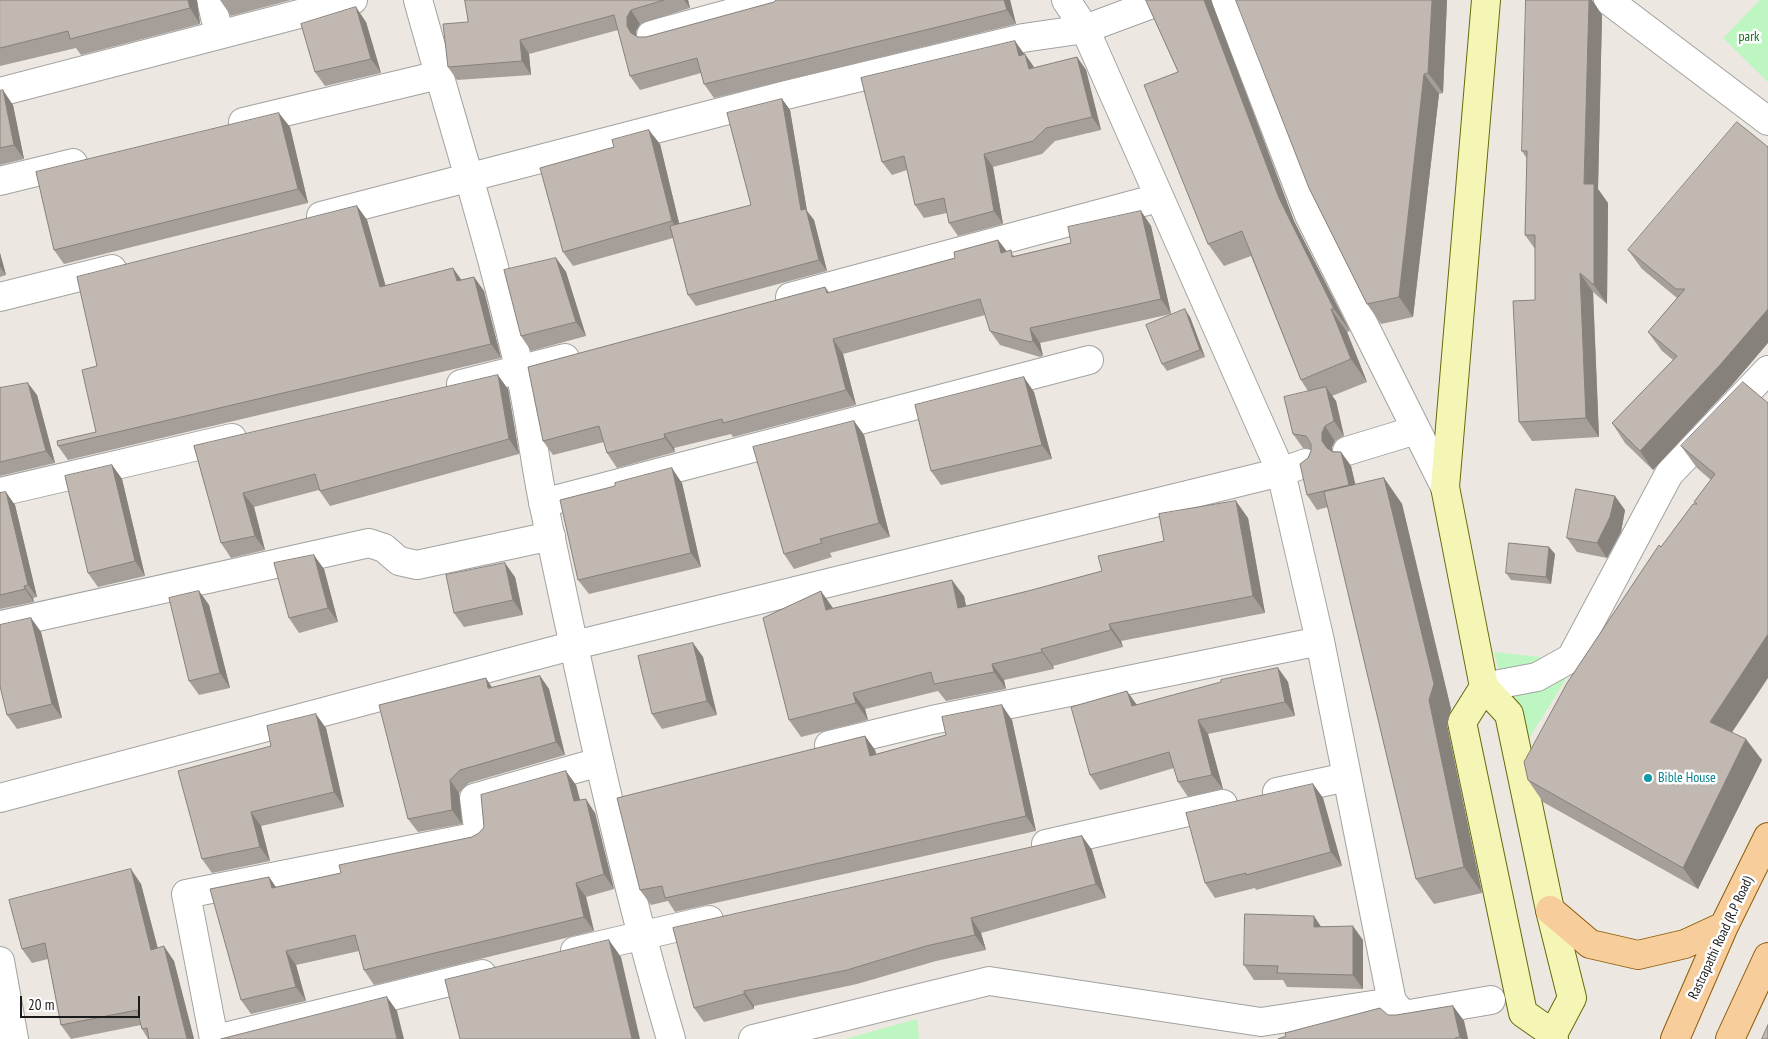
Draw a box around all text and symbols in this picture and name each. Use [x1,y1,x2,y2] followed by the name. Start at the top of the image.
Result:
[1739,29,1759,45] park label: park
[1658,770,1716,786] place label: Bible House
[1642,772,1654,784] marker: Bible House
[1685,874,1757,1002] street label: Rastrapathi Road (R.P Road)
[22,986,142,1018] scale bar
[28,995,54,1014] text: 20 m

